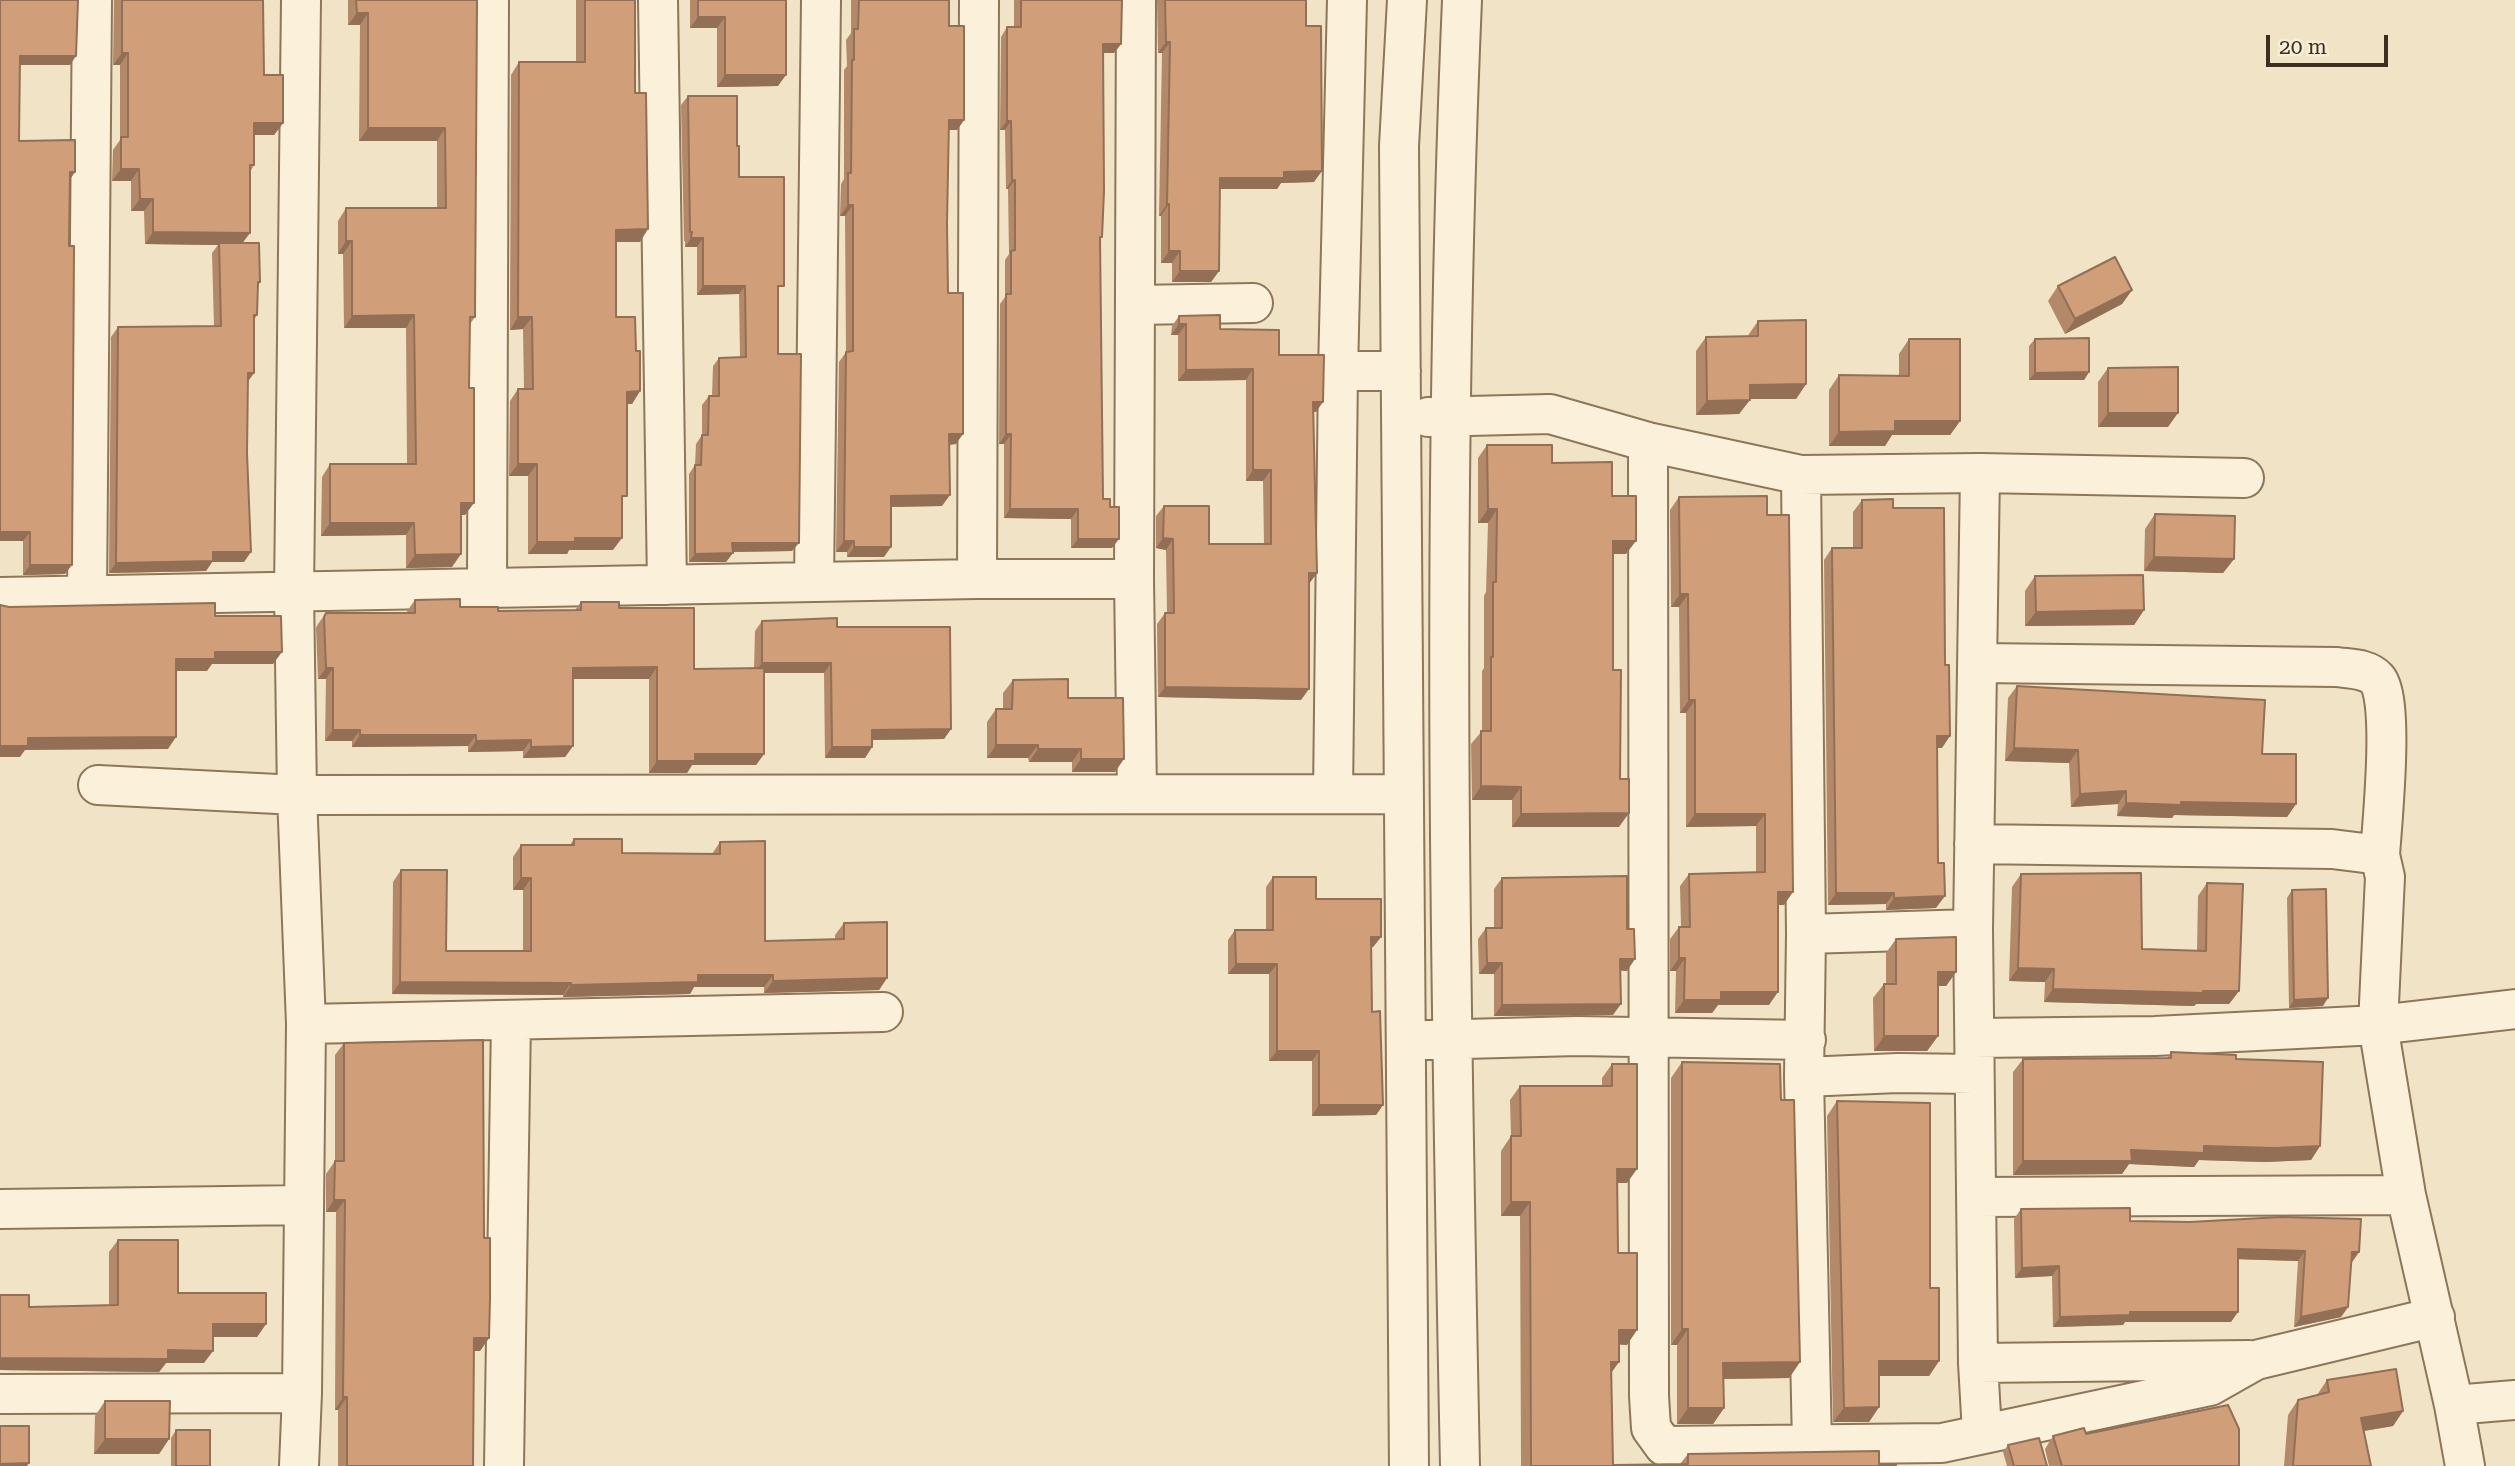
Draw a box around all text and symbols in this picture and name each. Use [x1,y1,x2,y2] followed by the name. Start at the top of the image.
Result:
[2270,21,2392,65] scale bar
[2279,35,2327,59] text: 20 m

